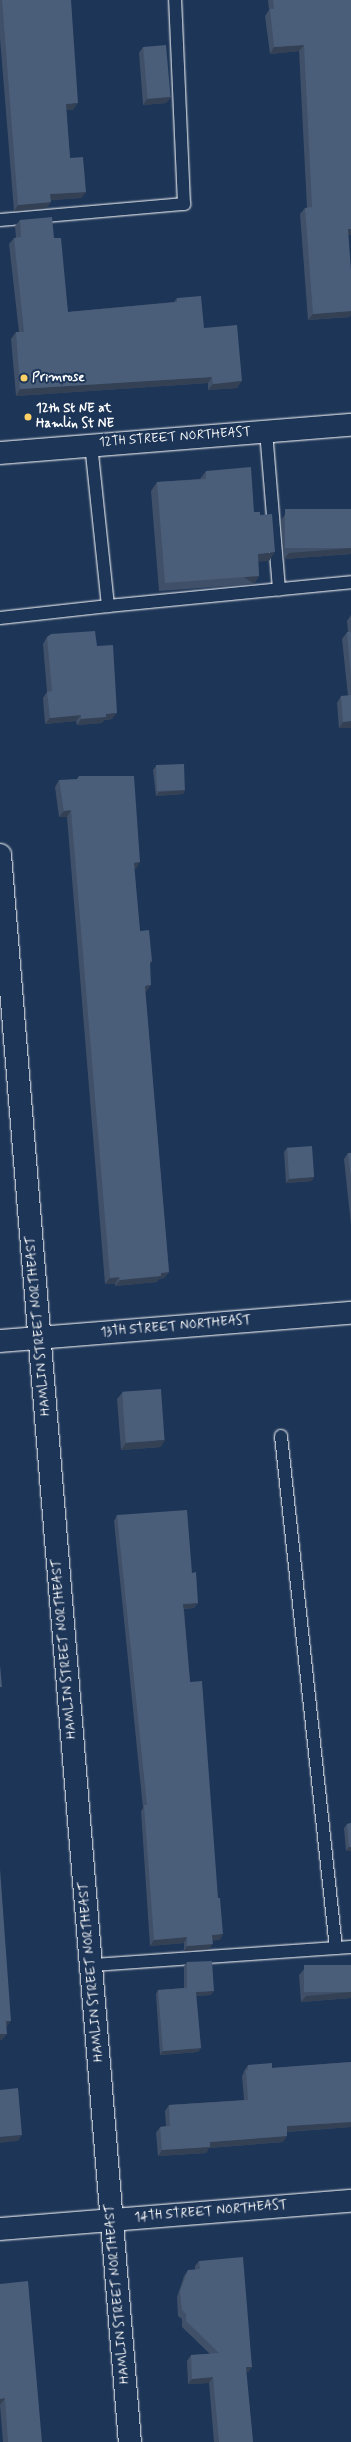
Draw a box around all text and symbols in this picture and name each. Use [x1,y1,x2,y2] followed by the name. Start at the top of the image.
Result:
[32,370,85,386] place label: Primrose
[19,373,29,383] marker: Primrose
[36,402,113,433] place label: 12th St NE at Hamlin St NE
[23,412,33,422] marker: 12th St NE at Hamlin St NE
[96,425,254,451] street label: 12TH STREET NORTHEAST
[23,1234,55,1418] street label: HAMLIN STREET NORTHEAST
[98,1312,254,1342] street label: 13TH STREET NORTHEAST
[49,1557,81,1741] street label: HAMLIN STREET NORTHEAST
[76,1880,108,2064] street label: HAMLIN STREET NORTHEAST
[132,2197,290,2227] street label: 14TH STREET NORTHEAST
[102,2202,134,2386] street label: HAMLIN STREET NORTHEAST

